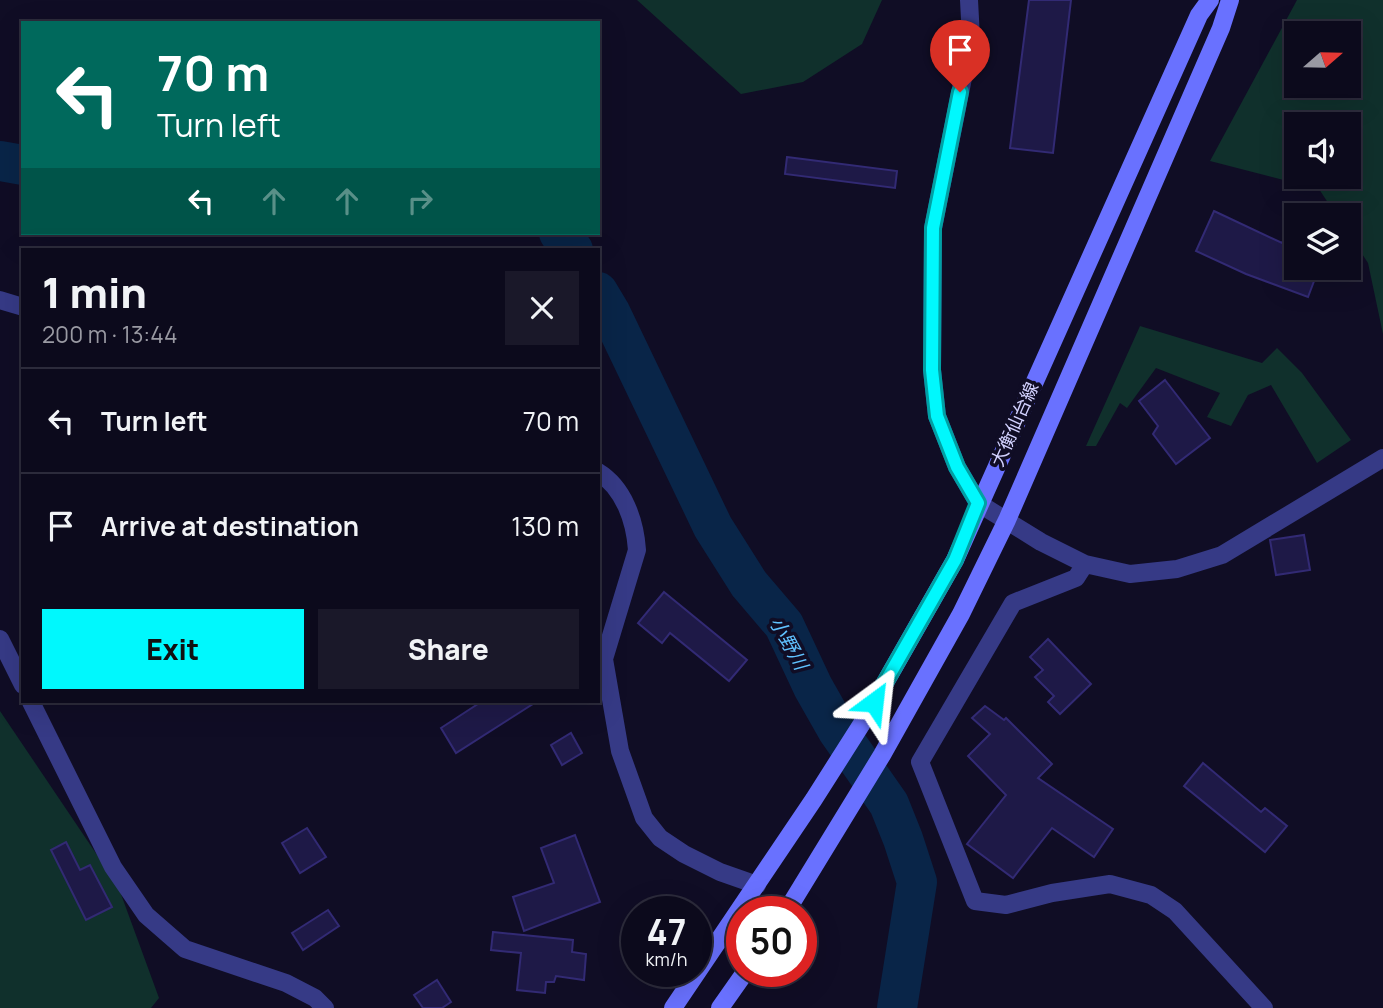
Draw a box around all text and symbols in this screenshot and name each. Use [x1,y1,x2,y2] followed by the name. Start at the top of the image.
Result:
[930,20,990,92] pin
[1284,21,1362,98] north arrow
[1284,21,1361,280] map controls
[941,31,979,69] icon: arrive
[157,39,269,106] text: 70 m
[42,49,133,140] icon: left
[157,103,281,147] text: Turn left
[1284,112,1361,189] button: sound
[182,182,220,220] icon: left
[255,182,293,220] icon: ahead
[328,182,366,220] icon: ahead
[401,182,439,220] icon: right
[1284,203,1361,280] button: layers
[42,263,147,321] text: 1 min
[505,271,579,345] button: close
[42,318,178,350] text: 200 m · 13:44
[985,378,1043,470] street label: 大衡仙台線
[42,402,80,440] icon: left
[101,403,208,439] text: Turn left
[523,403,579,439] text: 70 m
[42,507,80,545] icon: arrive
[101,508,359,544] text: Arrive at destination
[511,508,579,544] text: 130 m
[42,609,304,689] button: Exit
[318,609,579,689] button: Share
[764,612,815,676] water label: 小野川
[837,665,911,739] position arrow
[726,896,817,987] speed limit sign: 50
[647,908,686,956] text: 47
[646,947,687,971] text: km/h

